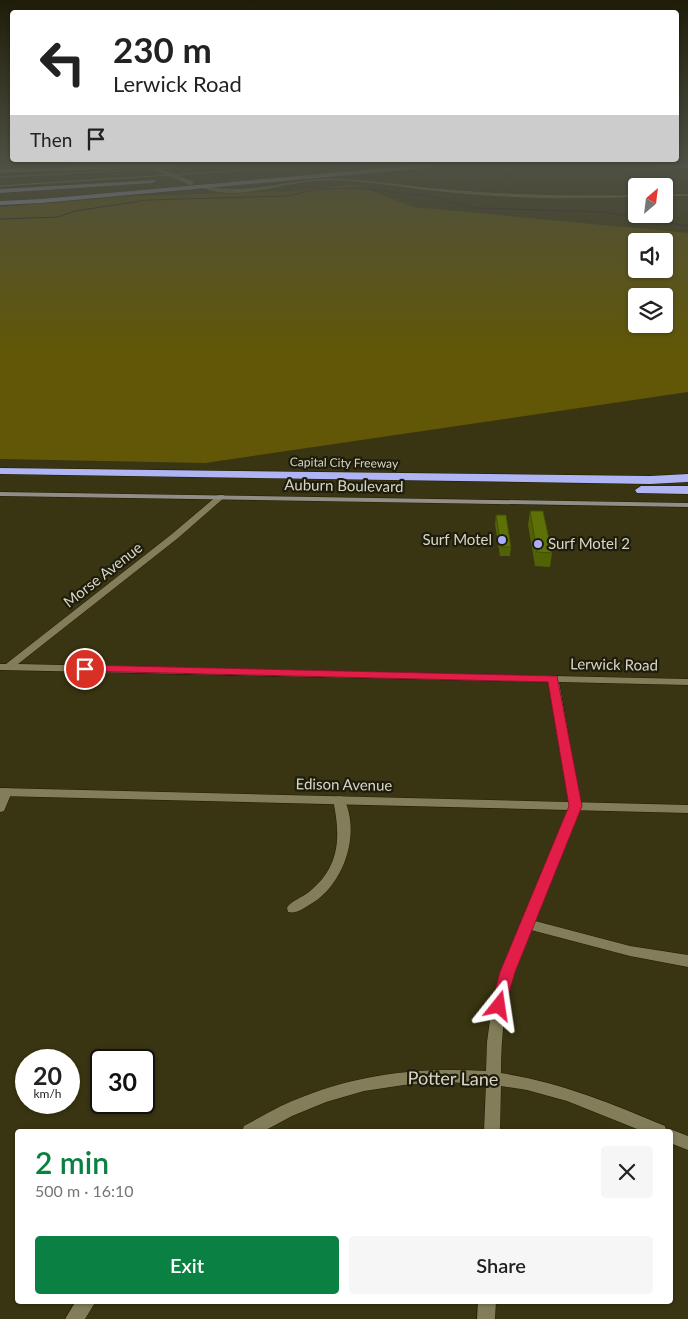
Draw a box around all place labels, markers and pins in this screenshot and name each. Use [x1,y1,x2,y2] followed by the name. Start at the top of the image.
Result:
[423,530,492,548] place label: Surf Motel
[496,534,508,546] marker: Surf Motel
[548,534,630,552] place label: Surf Motel 2
[532,538,544,550] marker: Surf Motel 2
[64,648,106,690] pin

